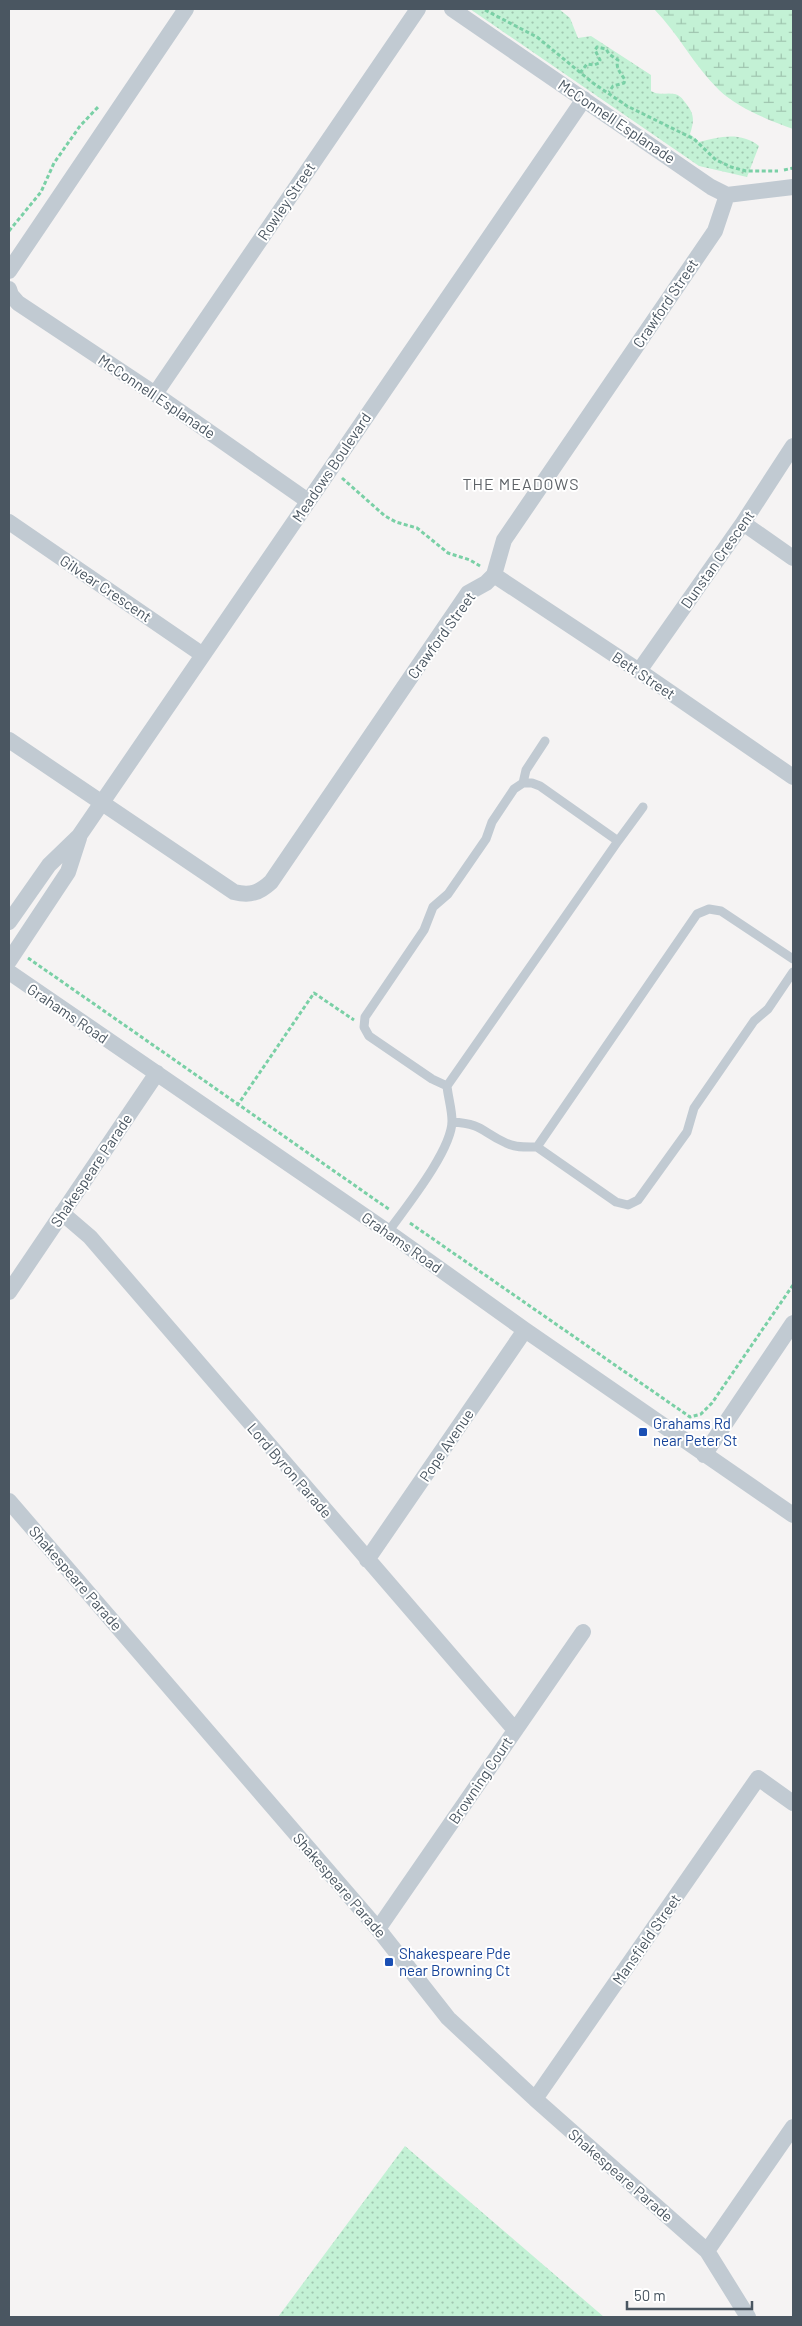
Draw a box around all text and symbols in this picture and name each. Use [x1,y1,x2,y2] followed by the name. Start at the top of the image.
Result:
[555,75,679,167] street label: McConnell Esplanade
[253,159,319,243] street label: Rowley Street
[629,255,701,351] street label: Crawford Street
[95,350,219,442] street label: McConnell Esplanade
[288,409,374,525] street label: Meadows Boulevard
[462,474,580,493] district label: THE MEADOWS
[677,507,757,611] street label: Dunstan Crescent
[57,551,155,625] street label: Gilvear Crescent
[403,588,479,682] street label: Crawford Street
[609,647,679,703] street label: Bett Street
[24,979,112,1047] street label: Grahams Road
[46,1110,136,1230] street label: Shakespeare Parade
[358,1208,446,1276] street label: Grahams Road
[415,1405,477,1485] street label: Pope Avenue
[653,1414,737,1449] place label: Grahams Rd near Peter St
[244,1419,336,1521] street label: Lord Byron Parade
[637,1426,649,1438] marker: Grahams Rd near Peter St
[26,1522,126,1634] street label: Shakespeare Parade
[444,1733,516,1827] street label: Browning Court
[290,1829,390,1941] street label: Shakespeare Parade
[608,1890,684,1988] street label: Mansfield Street
[399,1944,511,1979] place label: Shakespeare Pde near Browning Ct
[383,1956,395,1968] marker: Shakespeare Pde near Browning Ct
[565,2125,677,2225] street label: Shakespeare Parade
[627,2278,752,2310] scale bar
[634,2286,666,2304] text: 50 m

